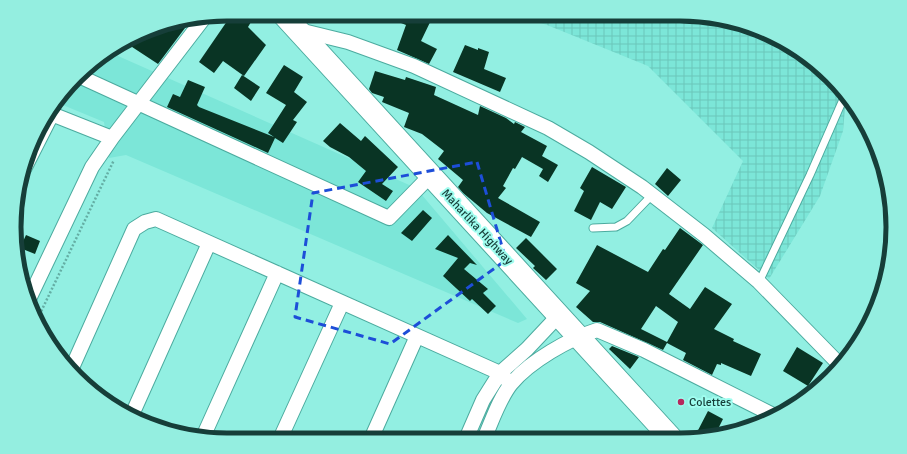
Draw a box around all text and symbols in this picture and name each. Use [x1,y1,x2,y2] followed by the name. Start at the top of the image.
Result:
[438,186,516,268] street label: Maharlika Highway
[689,395,731,410] place label: Colettes
[676,397,686,407] marker: Colettes

